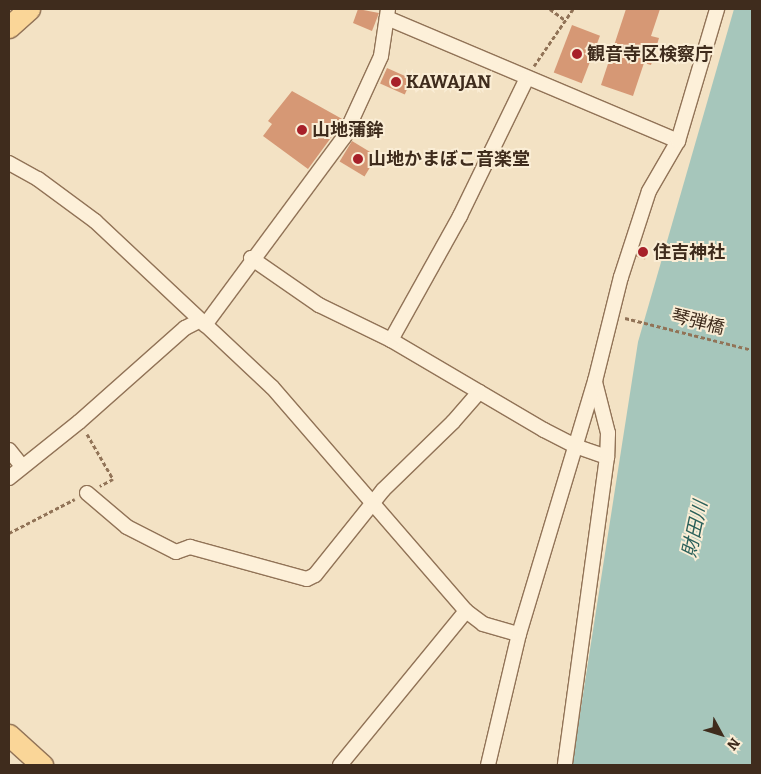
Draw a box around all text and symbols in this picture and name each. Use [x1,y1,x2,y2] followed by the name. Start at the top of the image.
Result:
[587,43,713,65] place label: 観音寺区検察庁
[571,48,583,60] marker: 観音寺区検察庁
[406,71,491,93] place label: KAWAJAN
[390,76,402,88] marker: KAWAJAN
[312,119,384,141] place label: 山地蒲鉾
[296,124,308,136] marker: 山地蒲鉾
[368,148,530,170] place label: 山地かまぼこ音楽堂
[352,153,364,165] marker: 山地かまぼこ音楽堂
[653,241,725,263] place label: 住吉神社
[637,246,649,258] marker: 住吉神社
[669,305,727,339] street label: 琴弾橋
[678,499,712,559] water label: 財田川
[696,709,746,759] north arrow
[723,734,743,753] text: N

